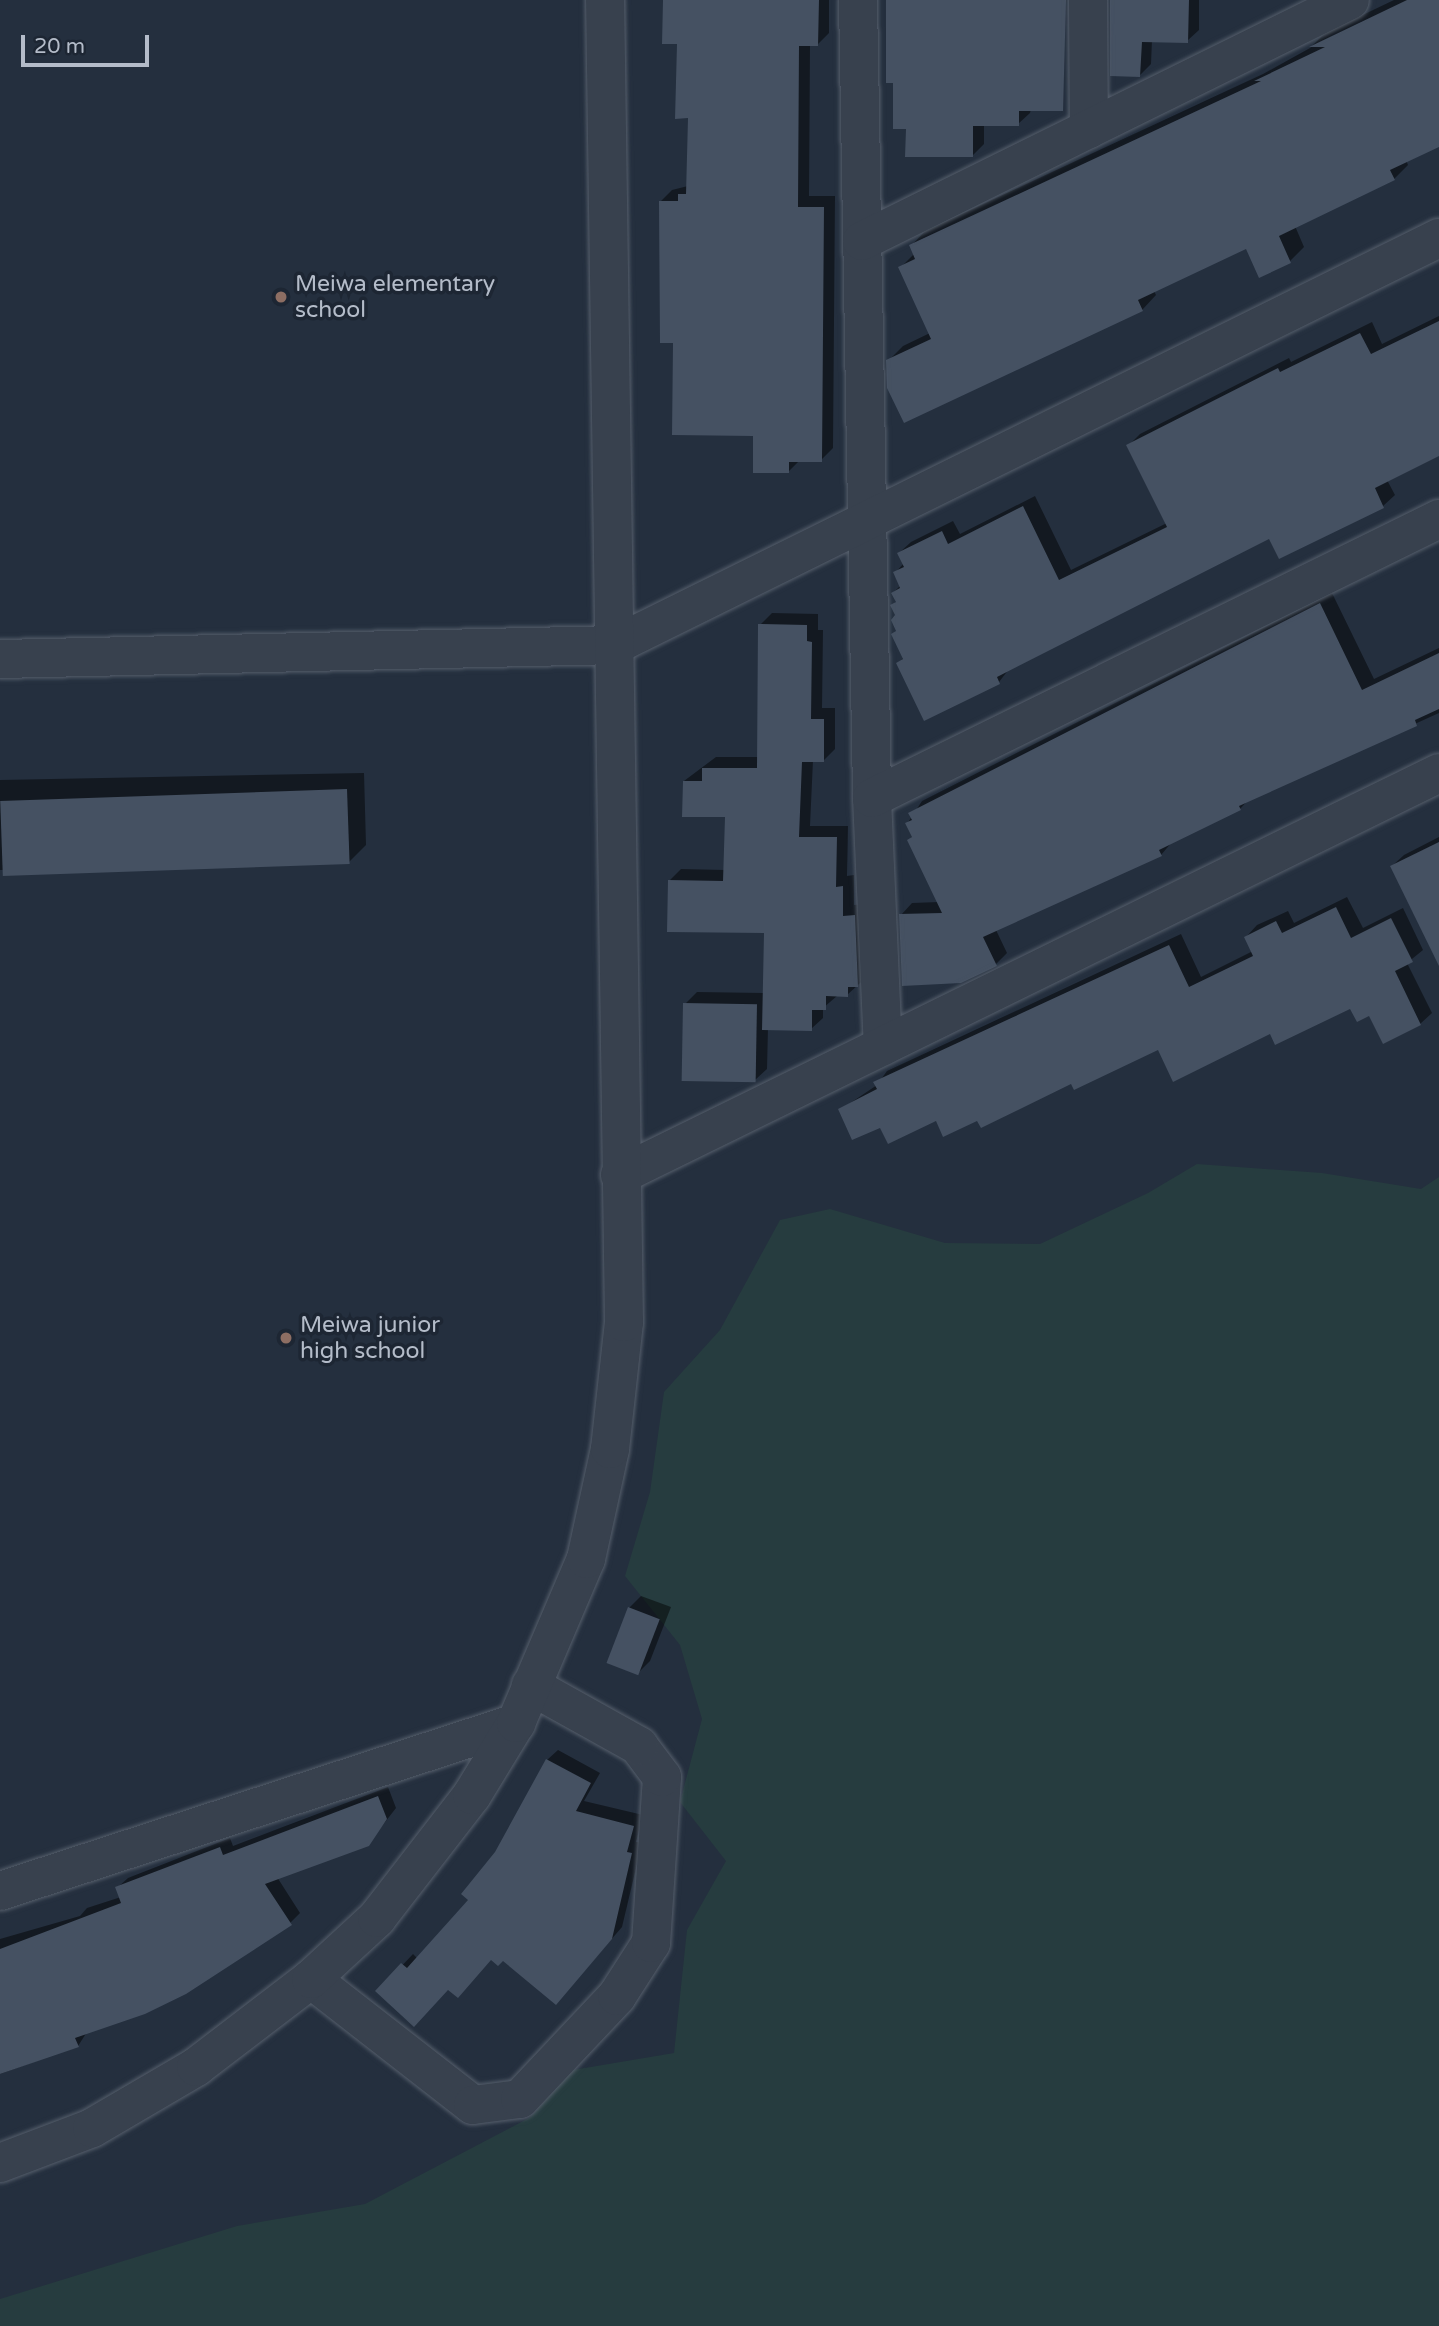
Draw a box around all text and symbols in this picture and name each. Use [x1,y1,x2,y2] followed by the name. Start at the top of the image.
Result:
[24,21,152,65] scale bar
[34,34,85,59] text: 20 m
[295,270,495,324] place label: Meiwa elementary school
[273,289,289,305] marker: Meiwa elementary school
[300,1311,440,1365] place label: Meiwa junior high school
[278,1330,294,1346] marker: Meiwa junior high school

